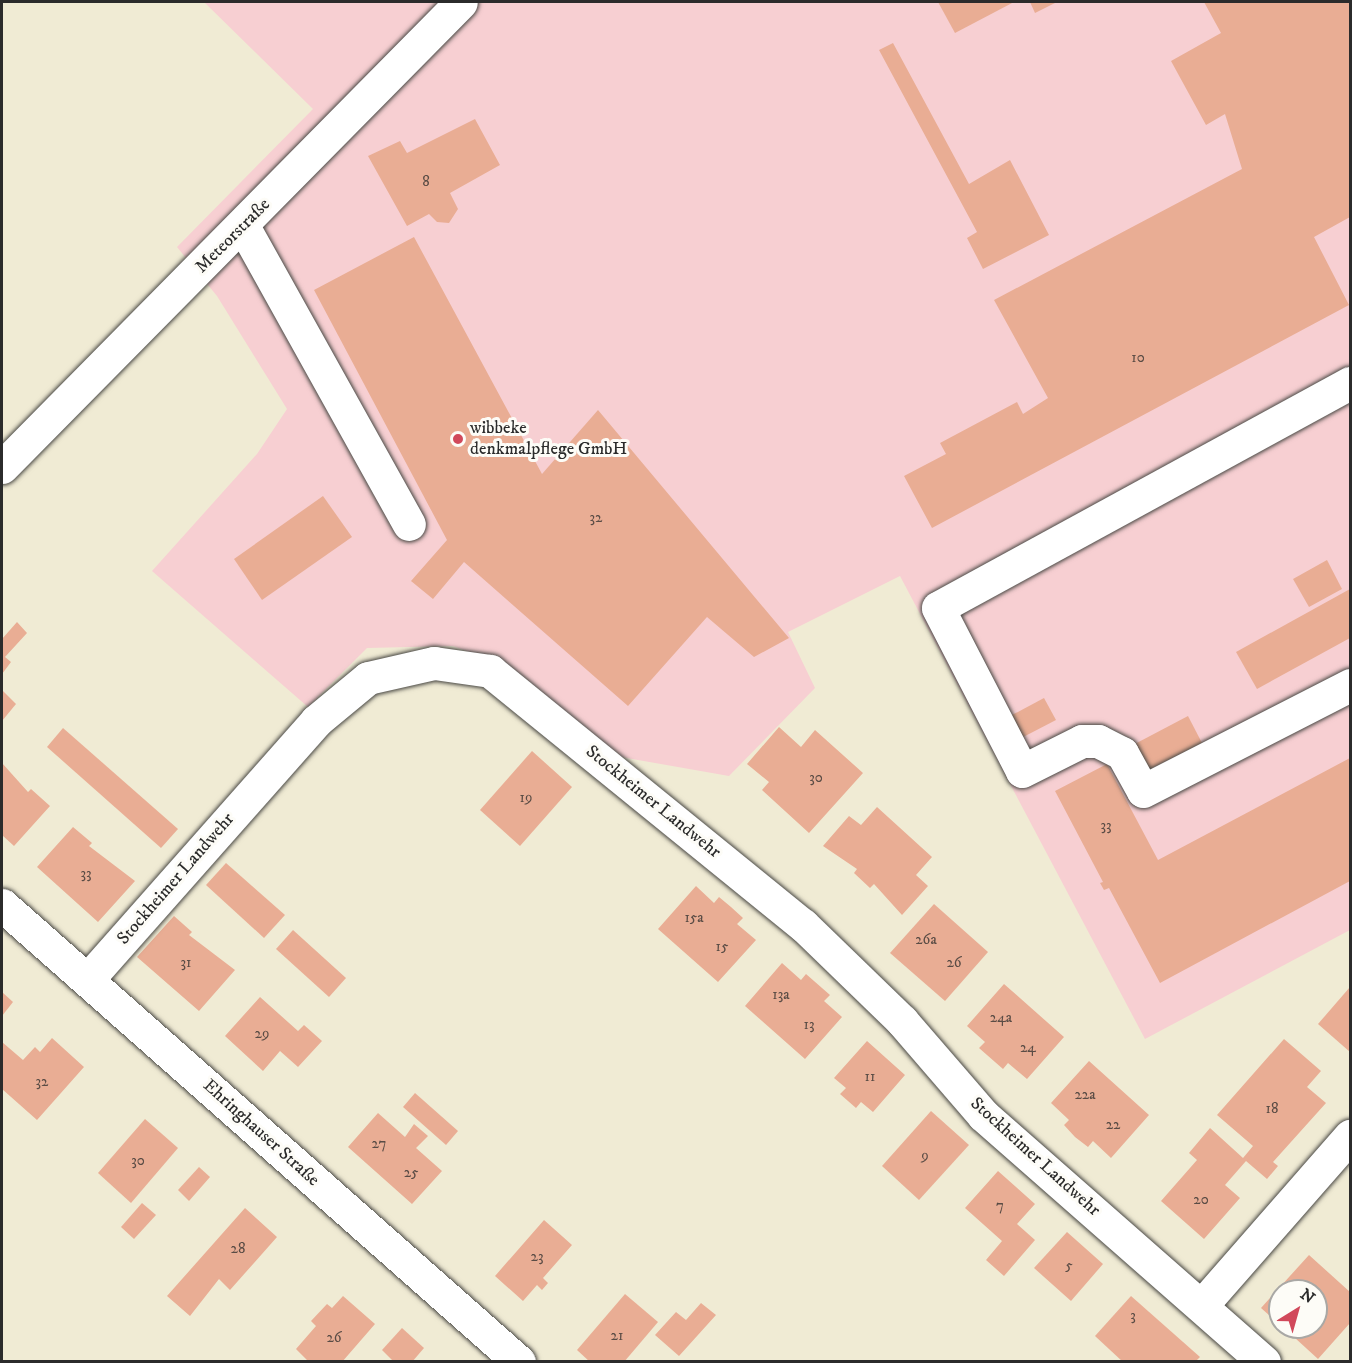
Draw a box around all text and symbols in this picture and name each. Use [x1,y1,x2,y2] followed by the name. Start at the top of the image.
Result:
[422,173,430,191] house number: 8
[191,194,275,278] street label: Meteorstraße
[1131,349,1145,367] house number: 10
[470,418,627,460] place label: wibbeke denkmalpflege GmbH
[451,432,465,446] marker: wibbeke denkmalpflege GmbH
[590,509,602,527] house number: 32
[581,741,725,863] street label: Stockheimer Landwehr
[809,769,823,787] house number: 30
[520,789,532,807] house number: 19
[113,809,239,949] street label: Stockheimer Landwehr
[1100,817,1112,835] house number: 33
[80,865,92,883] house number: 33
[684,909,704,927] house number: 15a
[915,931,937,949] house number: 26a
[716,938,728,956] house number: 15
[180,954,192,972] house number: 31
[946,954,962,972] house number: 26
[772,986,790,1004] house number: 13a
[990,1009,1012,1027] house number: 24a
[803,1016,815,1034] house number: 13
[255,1025,269,1043] house number: 29
[1020,1039,1036,1057] house number: 24
[864,1068,876,1086] house number: 11
[36,1073,48,1091] house number: 32
[198,1075,324,1191] street label: Ehringhauser Straße
[1074,1086,1096,1104] house number: 22a
[966,1093,1104,1221] street label: Stockheimer Landwehr
[1265,1100,1279,1118] house number: 18
[1106,1116,1120,1134] house number: 22
[372,1135,386,1153] house number: 27
[921,1147,929,1165] house number: 9
[131,1152,145,1170] house number: 30
[404,1164,418,1182] house number: 25
[1193,1191,1209,1209] house number: 20
[996,1197,1004,1215] house number: 7
[231,1240,245,1258] house number: 28
[531,1248,543,1266] house number: 23
[1065,1257,1073,1275] house number: 5
[1268,1279,1328,1339] north arrow
[1296,1284,1319,1308] text: N
[1130,1307,1136,1325] house number: 3
[611,1327,623,1345] house number: 21
[326,1329,342,1347] house number: 26

